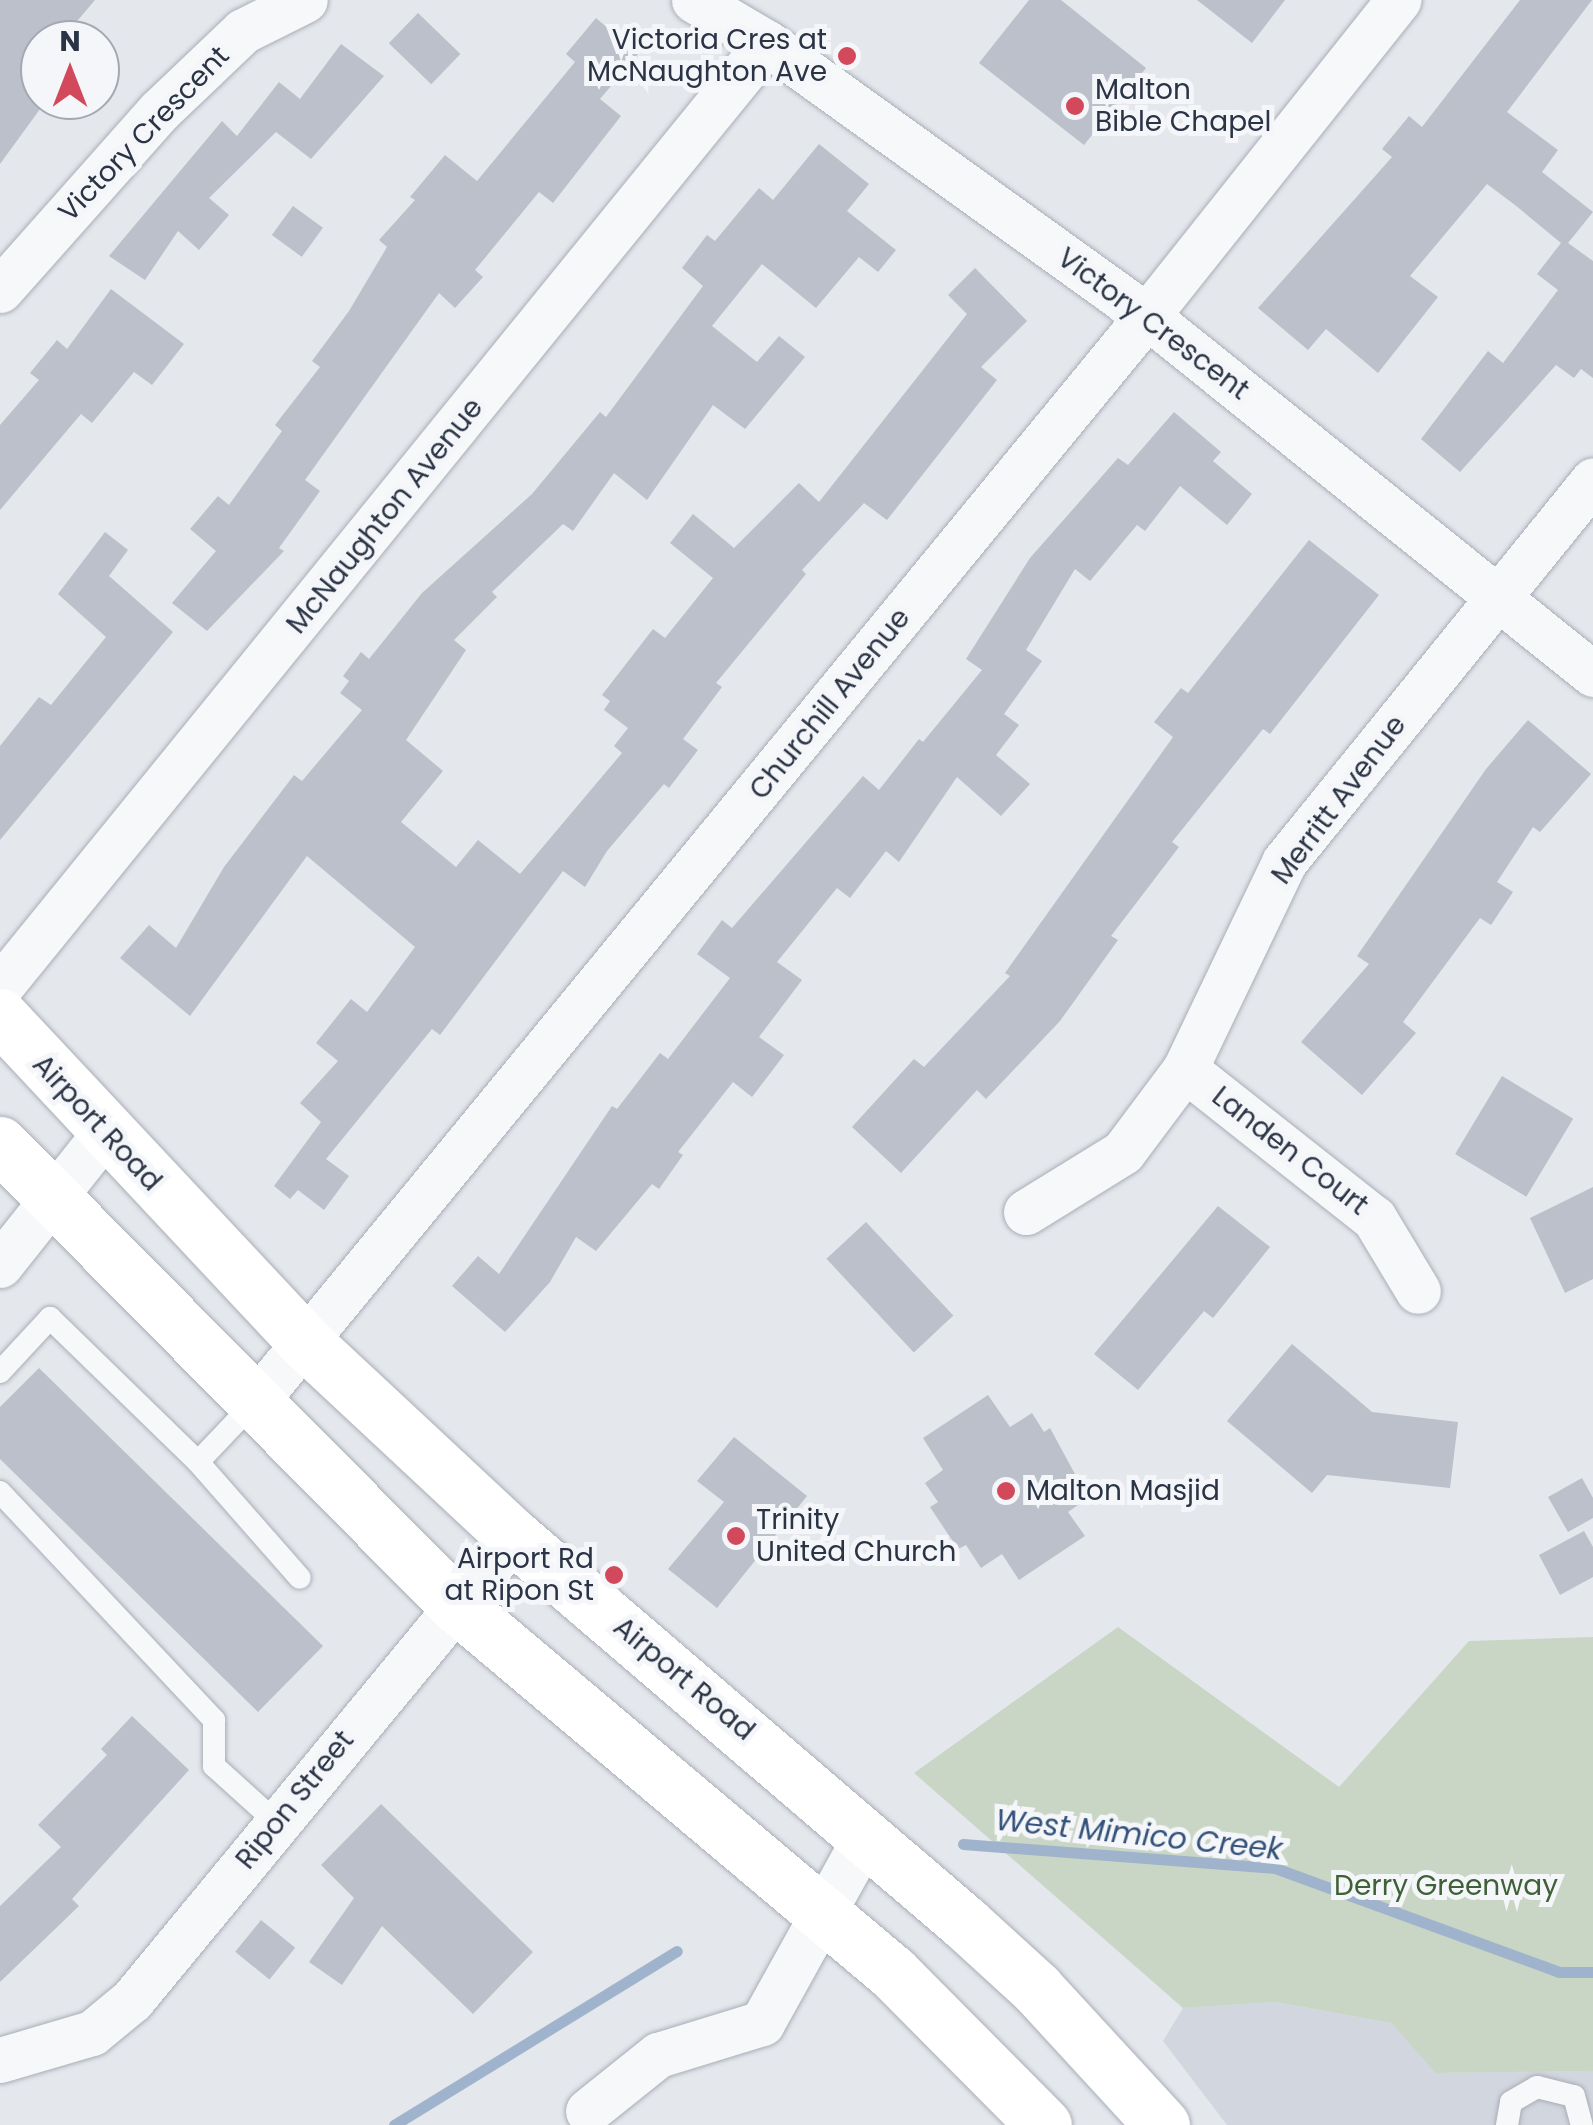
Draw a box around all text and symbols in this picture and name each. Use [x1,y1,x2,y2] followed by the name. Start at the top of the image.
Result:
[20,20,120,120] north arrow
[59,22,81,61] text: N
[587,23,827,89] place label: Victoria Cres at McNaughton Ave
[52,39,236,229] street label: Victory Crescent
[836,45,858,67] marker: Victoria Cres at McNaughton Ave
[1095,73,1271,139] place label: Malton Bible Chapel
[1064,95,1086,117] marker: Malton Bible Chapel
[1051,241,1255,407] street label: Victory Crescent
[280,392,490,640] street label: McNaughton Avenue
[743,602,917,806] street label: Churchill Avenue
[1265,709,1413,891] street label: Merritt Avenue
[25,1048,169,1198] street label: Airport Road
[1205,1080,1375,1222] street label: Landen Court
[1026,1474,1220,1508] place label: Malton Masjid
[995,1480,1017,1502] marker: Malton Masjid
[756,1503,956,1569] place label: Trinity United Church
[725,1525,747,1547] marker: Trinity United Church
[445,1542,594,1608] place label: Airport Rd at Ripon St
[603,1564,625,1586] marker: Airport Rd at Ripon St
[607,1610,761,1748] street label: Airport Road
[229,1724,361,1876] street label: Ripon Street
[994,1802,1284,1868] water label: West Mimico Creek
[1334,1869,1558,1903] park label: Derry Greenway

